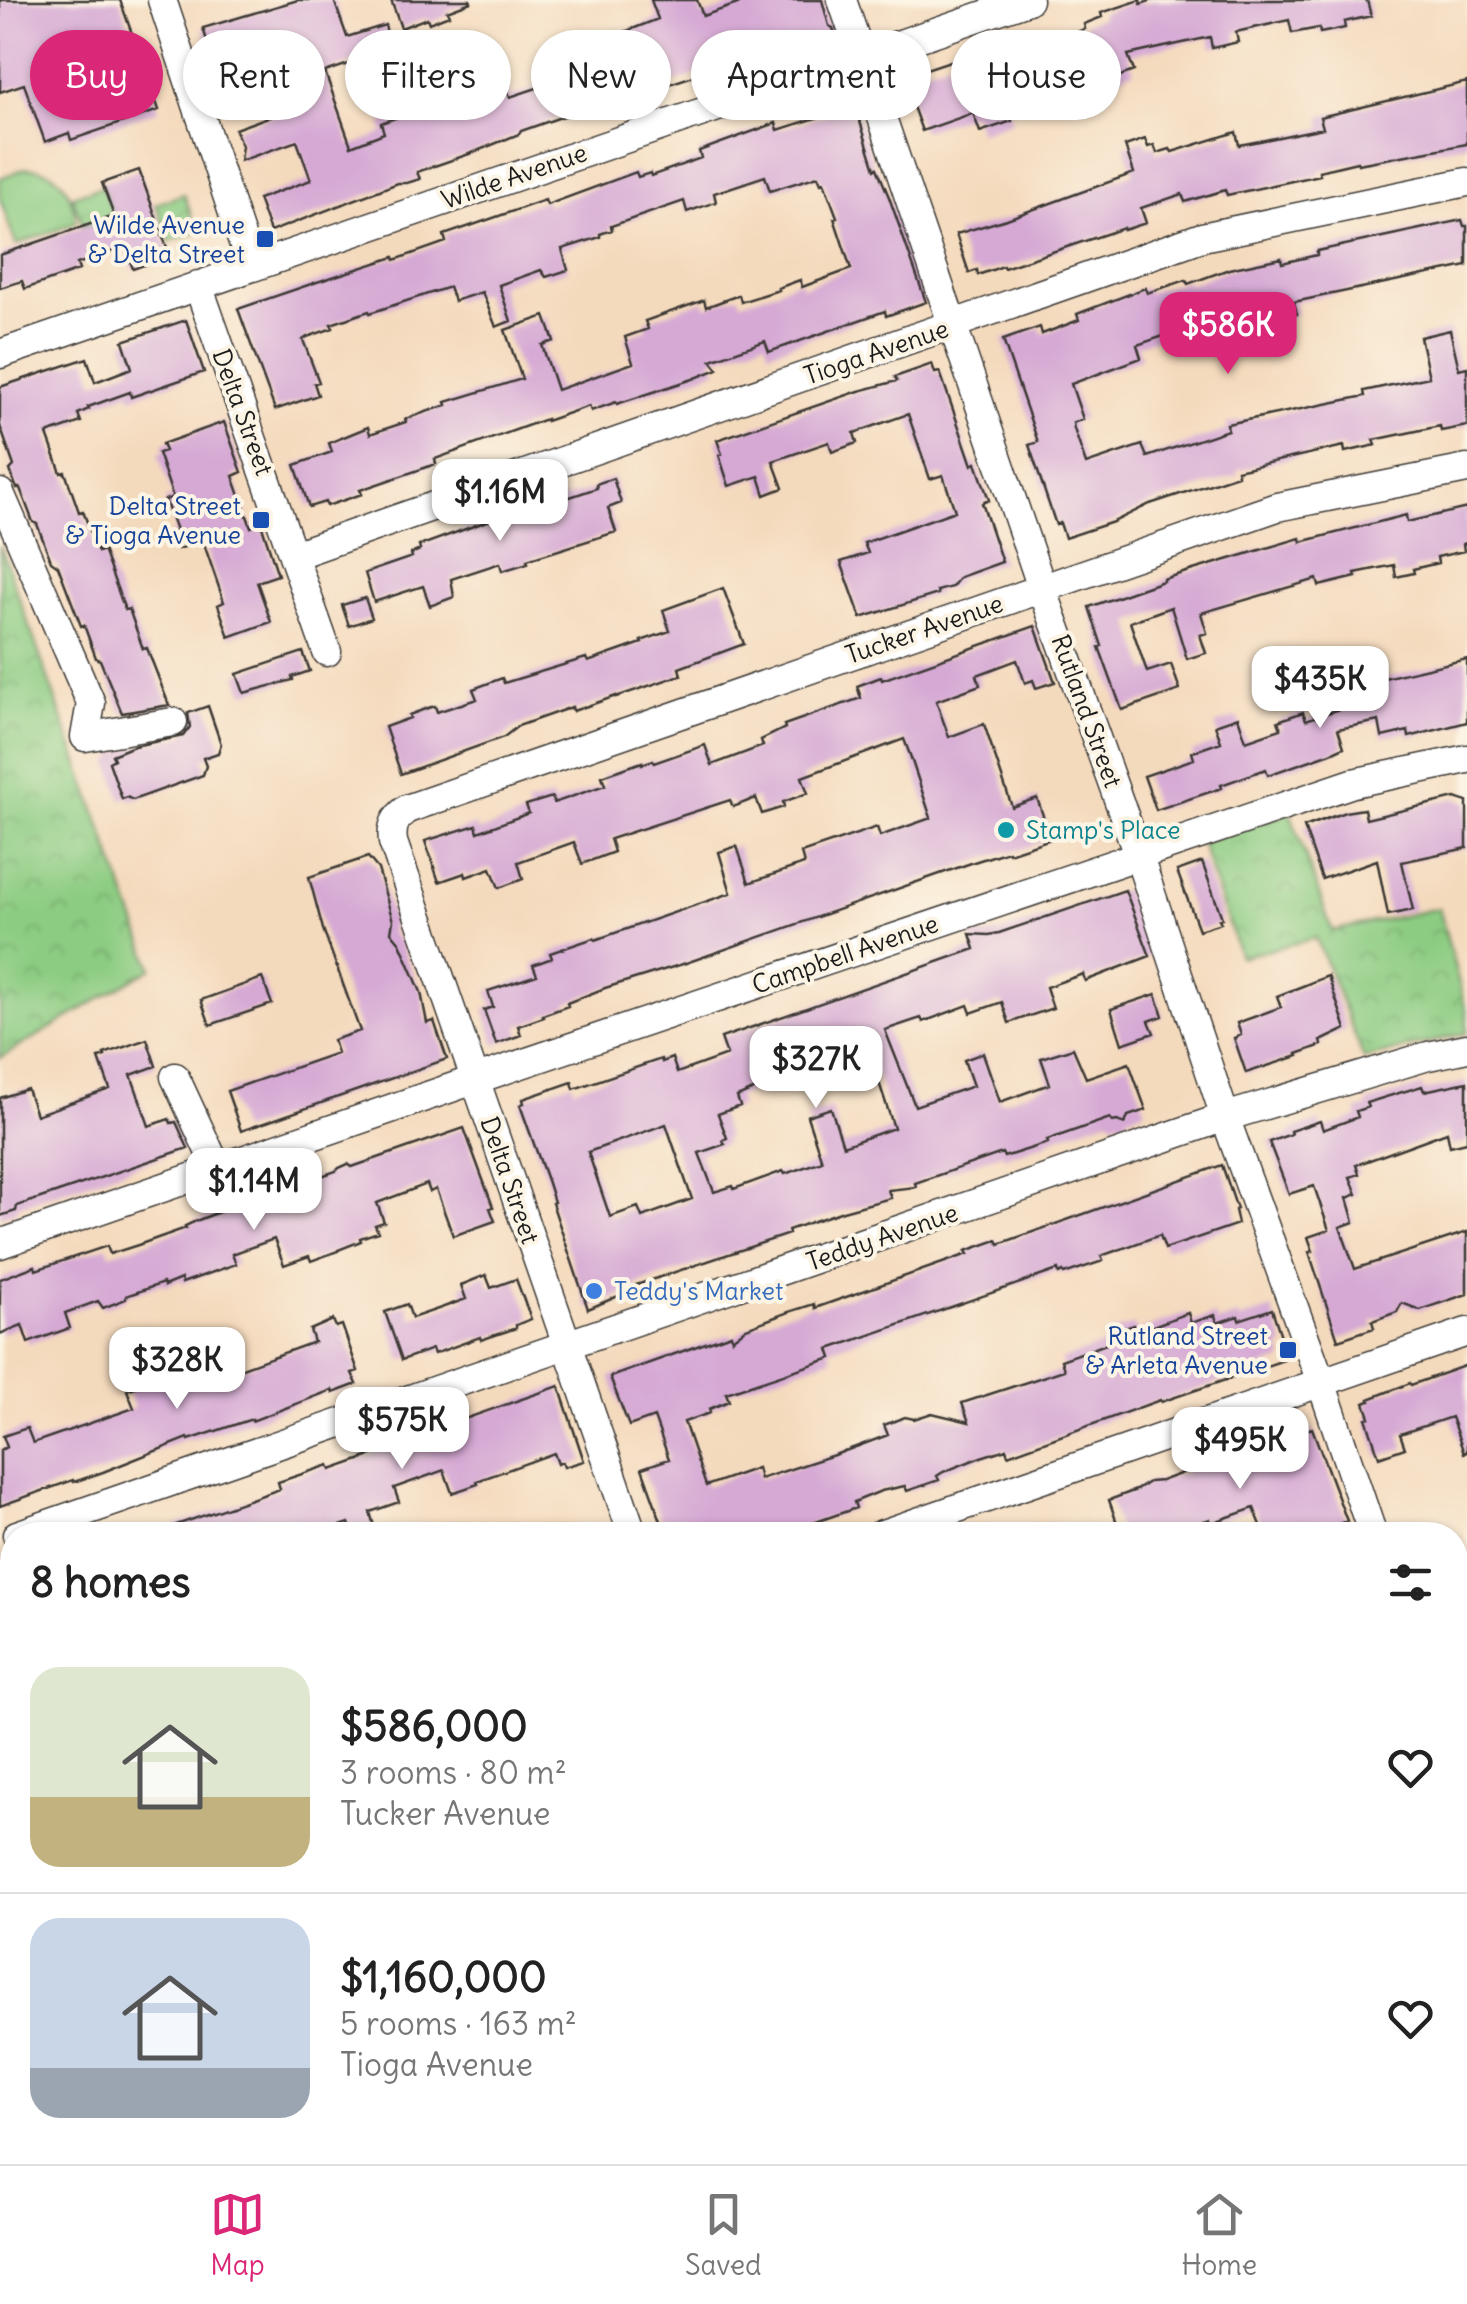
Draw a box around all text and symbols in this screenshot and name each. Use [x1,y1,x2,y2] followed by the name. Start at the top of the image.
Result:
[30,30,163,120] chip: Buy
[183,30,325,120] chip: Rent
[345,30,511,120] chip: Filters
[531,30,671,120] chip: New
[691,30,931,120] chip: Apartment
[951,30,1121,120] chip: House
[437,136,591,216] street label: Wilde Avenue
[88,209,245,270] place label: Wilde Avenue & Delta Street
[254,228,276,250] marker: Wilde Avenue & Delta Street
[1158,292,1298,377] pin: $586K
[1182,304,1274,345] text: $586K
[800,312,952,392] street label: Tioga Avenue
[205,344,281,480] street label: Delta Street
[419,459,581,544] pin: $1.16M
[454,471,546,512] text: $1.16M
[65,490,241,551] place label: Delta Street & Tioga Avenue
[250,509,272,531] marker: Delta Street & Tioga Avenue
[841,587,1007,671] street label: Tucker Avenue
[1045,630,1129,792] street label: Rutland Street
[1250,646,1390,731] pin: $435K
[1274,658,1366,699] text: $435K
[1026,814,1181,846] place label: Stamp's Place
[995,819,1017,841] marker: Stamp's Place
[748,907,942,1001] street label: Campbell Avenue
[746,1026,886,1111] pin: $327K
[772,1038,860,1079] text: $327K
[473,1112,547,1248] street label: Delta Street
[173,1148,335,1233] pin: $1.14M
[208,1160,300,1201] text: $1.14M
[802,1196,962,1278] street label: Teddy Avenue
[614,1275,784,1307] place label: Teddy's Market
[583,1280,605,1302] marker: Teddy's Market
[1085,1320,1268,1381] place label: Rutland Street & Arleta Avenue
[107,1327,247,1412] pin: $328K
[131,1339,223,1380] text: $328K
[1277,1339,1299,1361] marker: Rutland Street & Arleta Avenue
[332,1387,472,1472] pin: $575K
[357,1399,447,1440] text: $575K
[1170,1407,1310,1492] pin: $495K
[1194,1419,1286,1460] text: $495K
[1383,1555,1438,1610] icon: filters
[30,1556,191,1608] text: 8 homes
[340,1700,528,1752] text: $586,000
[110,1707,230,1827] icon: home
[1383,1740,1438,1795] icon: heart
[340,1752,567,1793] text: 3 rooms · 80 m²
[340,1793,551,1834] text: Tucker Avenue
[340,1951,547,2003] text: $1,160,000
[110,1958,230,2078] icon: home
[1383,1991,1438,2046] icon: heart
[340,2003,577,2044] text: 5 rooms · 163 m²
[340,2044,533,2085] text: Tioga Avenue
[210,2187,265,2283] tab: Map
[685,2187,762,2283] tab: Saved
[1182,2187,1257,2283] tab: Home

